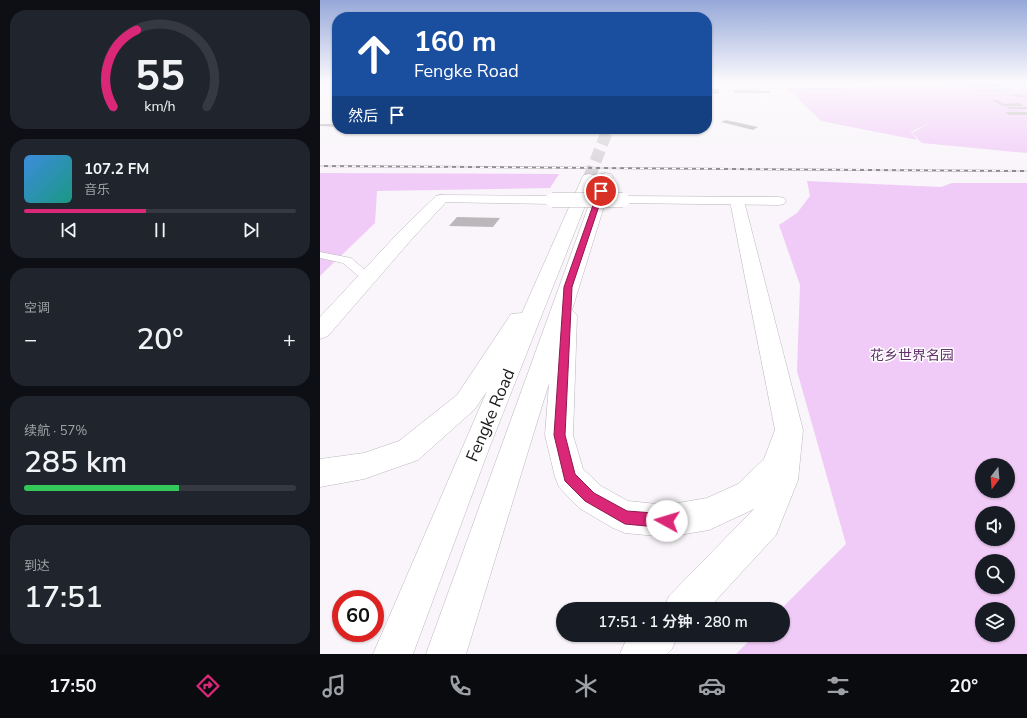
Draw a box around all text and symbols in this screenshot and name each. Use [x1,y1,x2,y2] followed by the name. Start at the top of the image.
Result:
[414,23,497,61] text: 160 m
[348,28,400,80] icon: ahead
[135,48,185,105] text: 55
[414,59,519,83] text: Fengke Road
[144,97,176,116] text: km/h
[386,104,408,126] icon: arrive
[348,106,378,126] text: 然后
[84,159,149,179] text: 107.2 FM
[584,174,618,208] pin
[590,180,612,202] icon: arrive
[84,181,110,199] text: 音乐
[58,219,80,241] icon: previous
[149,219,171,241] icon: pause
[240,219,262,241] icon: next
[24,299,50,317] text: 空调
[136,319,184,360] text: 20°
[24,325,37,355] text: −
[283,325,296,355] text: +
[870,346,954,365] park label: 花乡世界名园
[461,365,520,465] street label: Fengke Road
[24,422,87,440] text: 续航 · 57%
[24,442,127,483] text: 285 km
[975,458,1015,498] north arrow
[975,458,1015,642] map controls
[646,500,688,542] position arrow
[975,506,1015,546] button: sound
[975,554,1015,594] button: search
[24,557,50,575] text: 到达
[24,577,103,618] text: 17:51
[332,590,384,642] speed limit sign: 60
[975,602,1015,642] button: layers
[598,612,748,632] text: 17:51 · 1 分钟 · 280 m
[194,672,222,700] icon: directions
[320,672,348,700] icon: music
[446,672,474,700] icon: phone
[572,672,600,700] icon: climate
[698,672,726,700] icon: car
[824,672,852,700] icon: filters
[49,674,97,698] text: 17:50
[950,674,978,698] text: 20°

